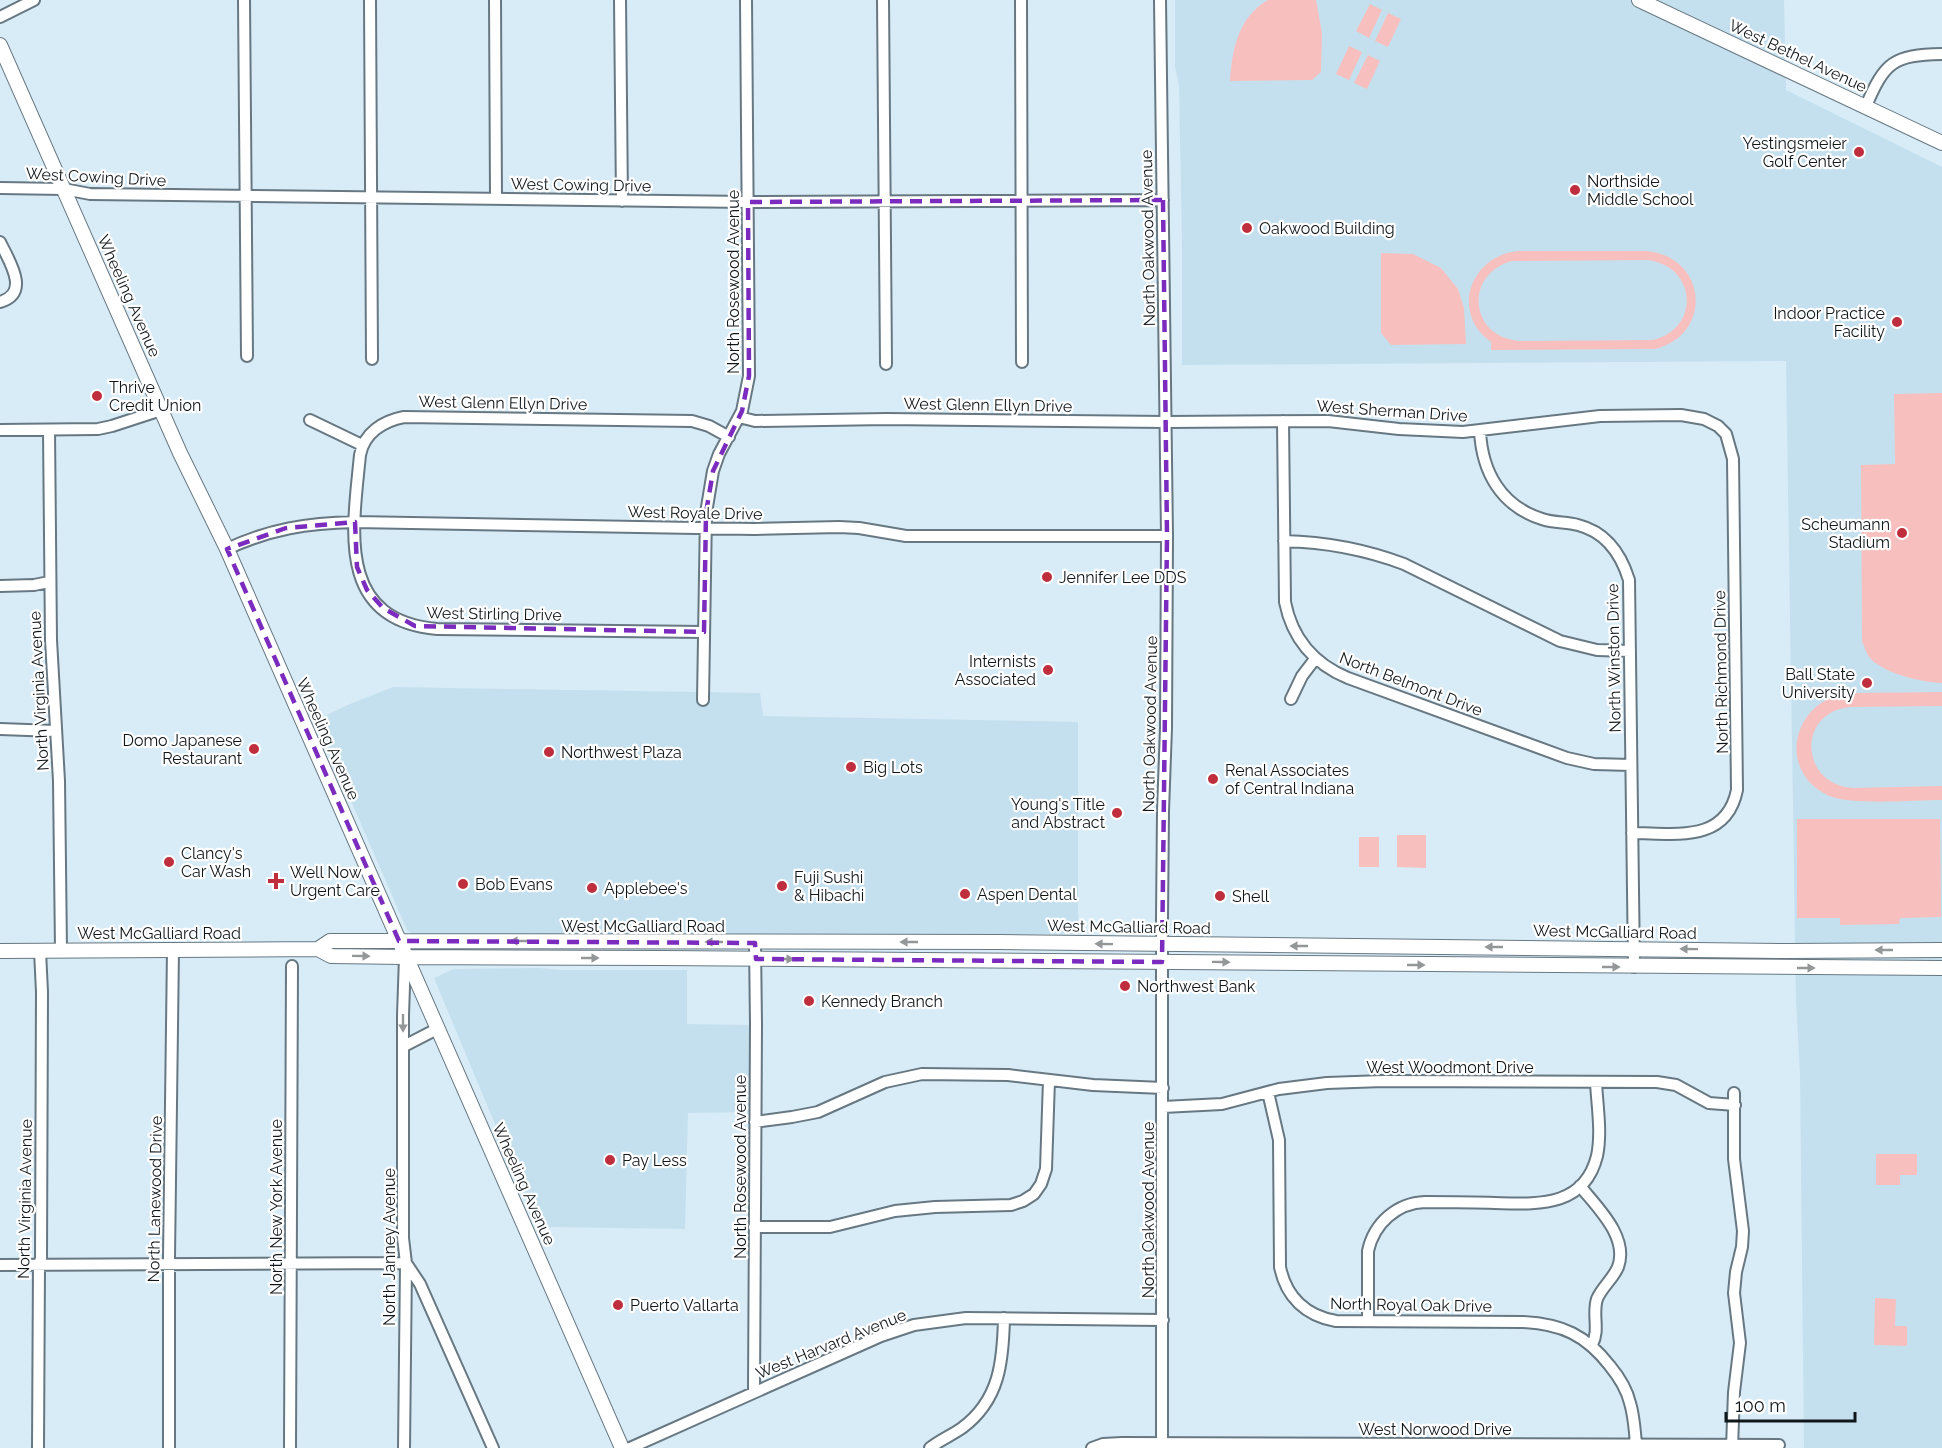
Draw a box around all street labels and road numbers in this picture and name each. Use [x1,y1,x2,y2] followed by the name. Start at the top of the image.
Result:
[1726,16,1870,96] street label: West Bethel Avenue
[1137,149,1159,327] street label: North Oakwood Avenue
[25,164,167,190] street label: West Cowing Drive
[511,174,651,196] street label: West Cowing Drive
[724,190,743,374] street label: North Rosewood Avenue
[94,232,164,360] street label: Wheeling Avenue
[419,392,587,414] street label: West Glenn Ellyn Drive
[904,394,1072,416] street label: West Glenn Ellyn Drive
[1316,396,1468,426] street label: West Sherman Drive
[627,502,763,524] street label: West Royale Drive
[1603,583,1625,733] street label: North Winston Drive
[1710,590,1732,754] street label: North Richmond Drive
[426,603,562,625] street label: West Stirling Drive
[25,611,53,771] street label: North Virginia Avenue
[1139,635,1161,813] street label: North Oakwood Avenue
[1337,648,1485,720] street label: North Belmont Drive
[293,675,363,803] street label: Wheeling Avenue
[1047,916,1211,938] street label: West McGalliard Road
[561,917,725,936] street label: West McGalliard Road
[1533,921,1697,943] street label: West McGalliard Road
[77,924,241,943] street label: West McGalliard Road
[1366,1058,1534,1077] street label: West Woodmont Drive
[731,1075,750,1259] street label: North Rosewood Avenue
[144,1116,166,1282] street label: North Lanewood Drive
[14,1119,36,1279] street label: North Virginia Avenue
[267,1119,286,1295] street label: North New York Avenue
[489,1120,559,1248] street label: Wheeling Avenue
[1139,1122,1158,1298] street label: North Oakwood Avenue
[380,1168,399,1326] street label: North Janney Avenue
[1330,1294,1492,1316] street label: North Royal Oak Drive
[753,1305,909,1383] street label: West Harvard Avenue
[1358,1420,1512,1439] street label: West Norwood Drive

